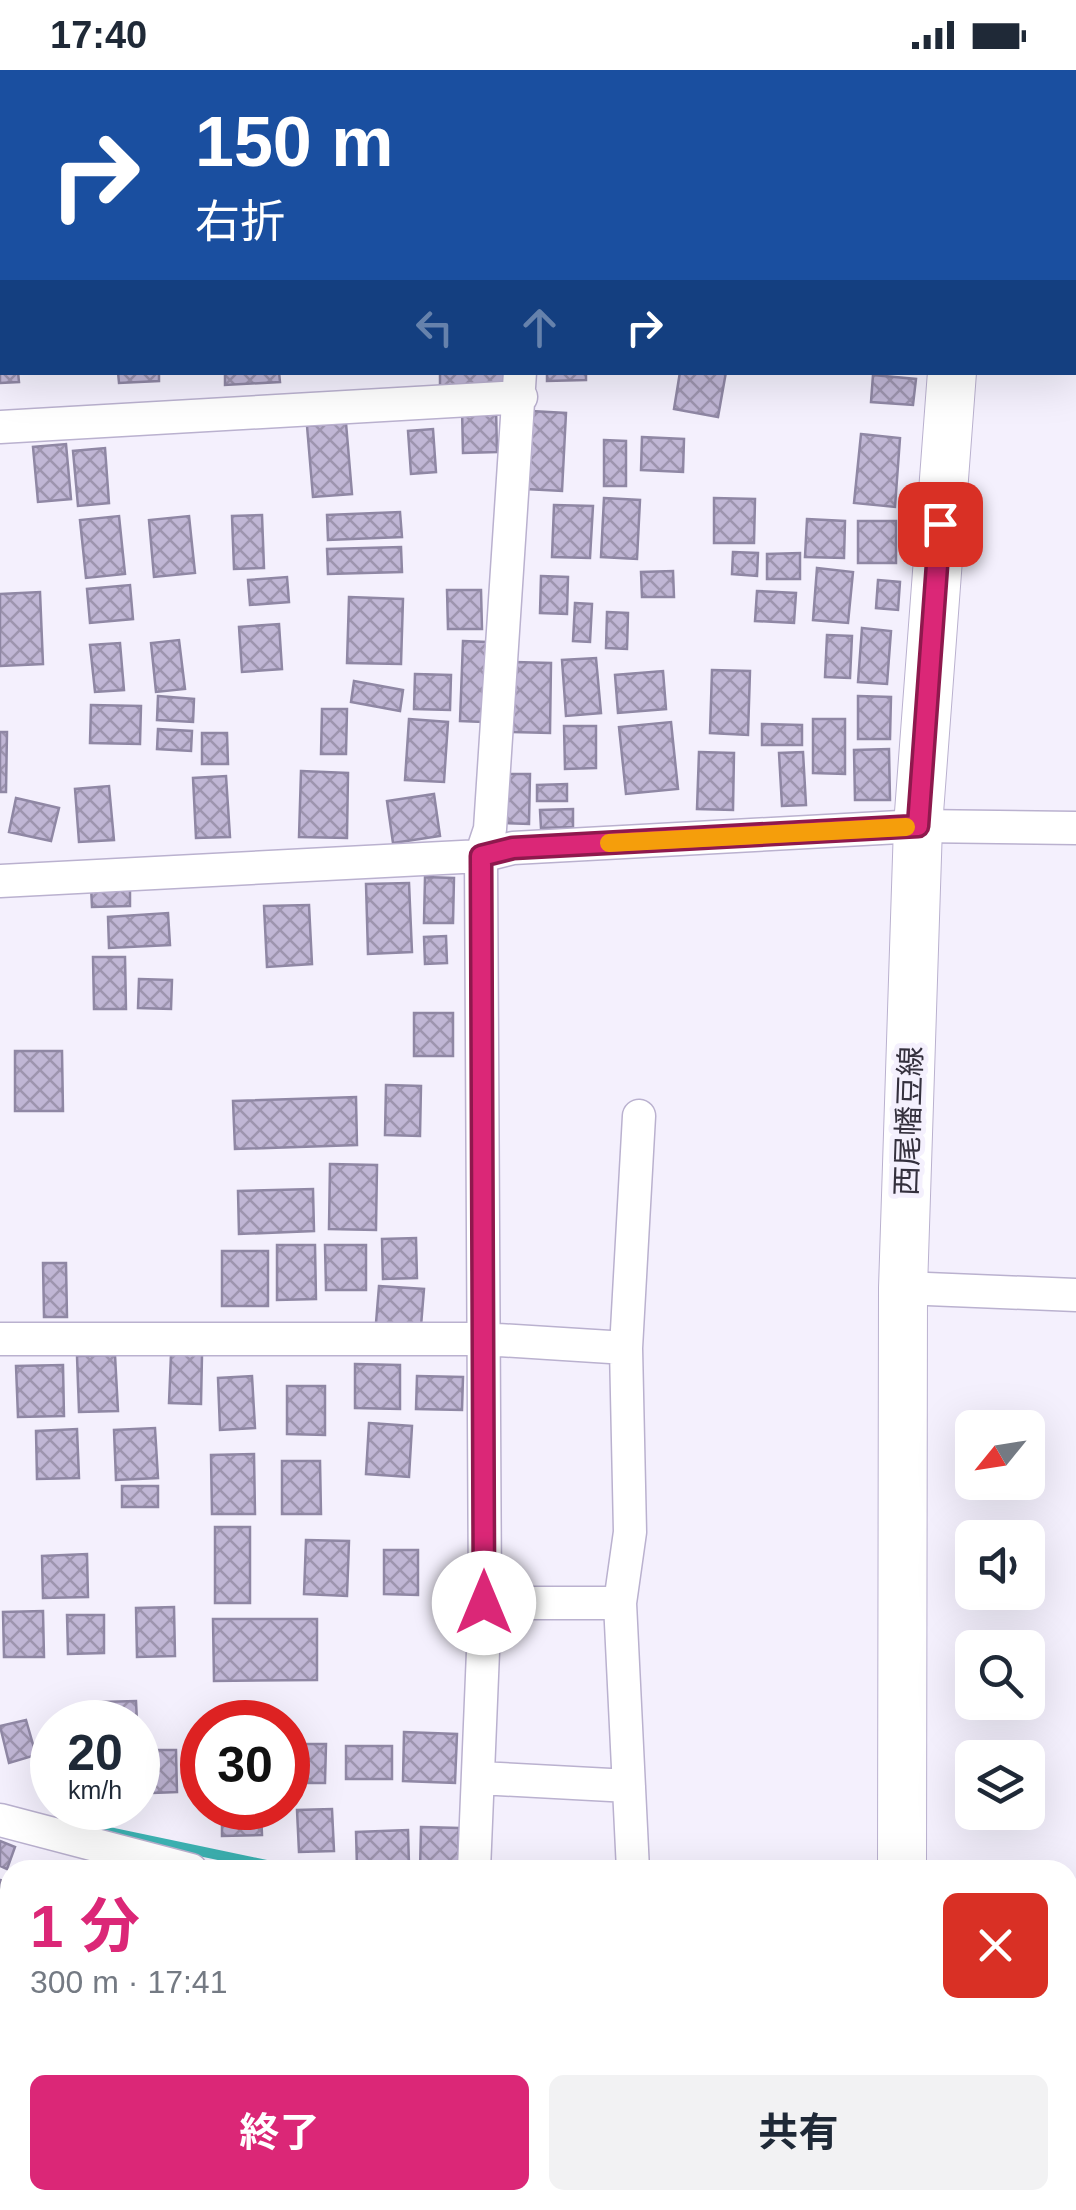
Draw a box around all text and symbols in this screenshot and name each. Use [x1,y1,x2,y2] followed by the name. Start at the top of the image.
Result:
[50,14,147,56] text: 17:40
[195,103,393,181] text: 150 m
[30,110,160,240] icon: right
[195,196,285,247] text: 右折
[407,300,462,355] icon: left
[512,300,567,355] icon: ahead
[617,300,672,355] icon: right
[898,482,983,567] pin
[913,497,968,552] icon: arrive
[889,1045,928,1197] street label: 西尾幡豆線
[955,1410,1045,1500] north arrow
[955,1410,1045,1830] map controls
[955,1520,1045,1610] button: sound
[432,1551,536,1655] position arrow
[955,1630,1045,1720] button: search
[180,1700,310,1830] speed limit sign: 30
[67,1725,123,1781] text: 20
[955,1740,1045,1830] button: layers
[68,1776,122,1804] text: km/h
[30,1893,140,1960] text: 1 分
[943,1893,1048,1998] button: close
[30,1964,227,2000] text: 300 m · 17:41
[30,2075,529,2190] button: 終了
[549,2075,1048,2190] button: 共有

